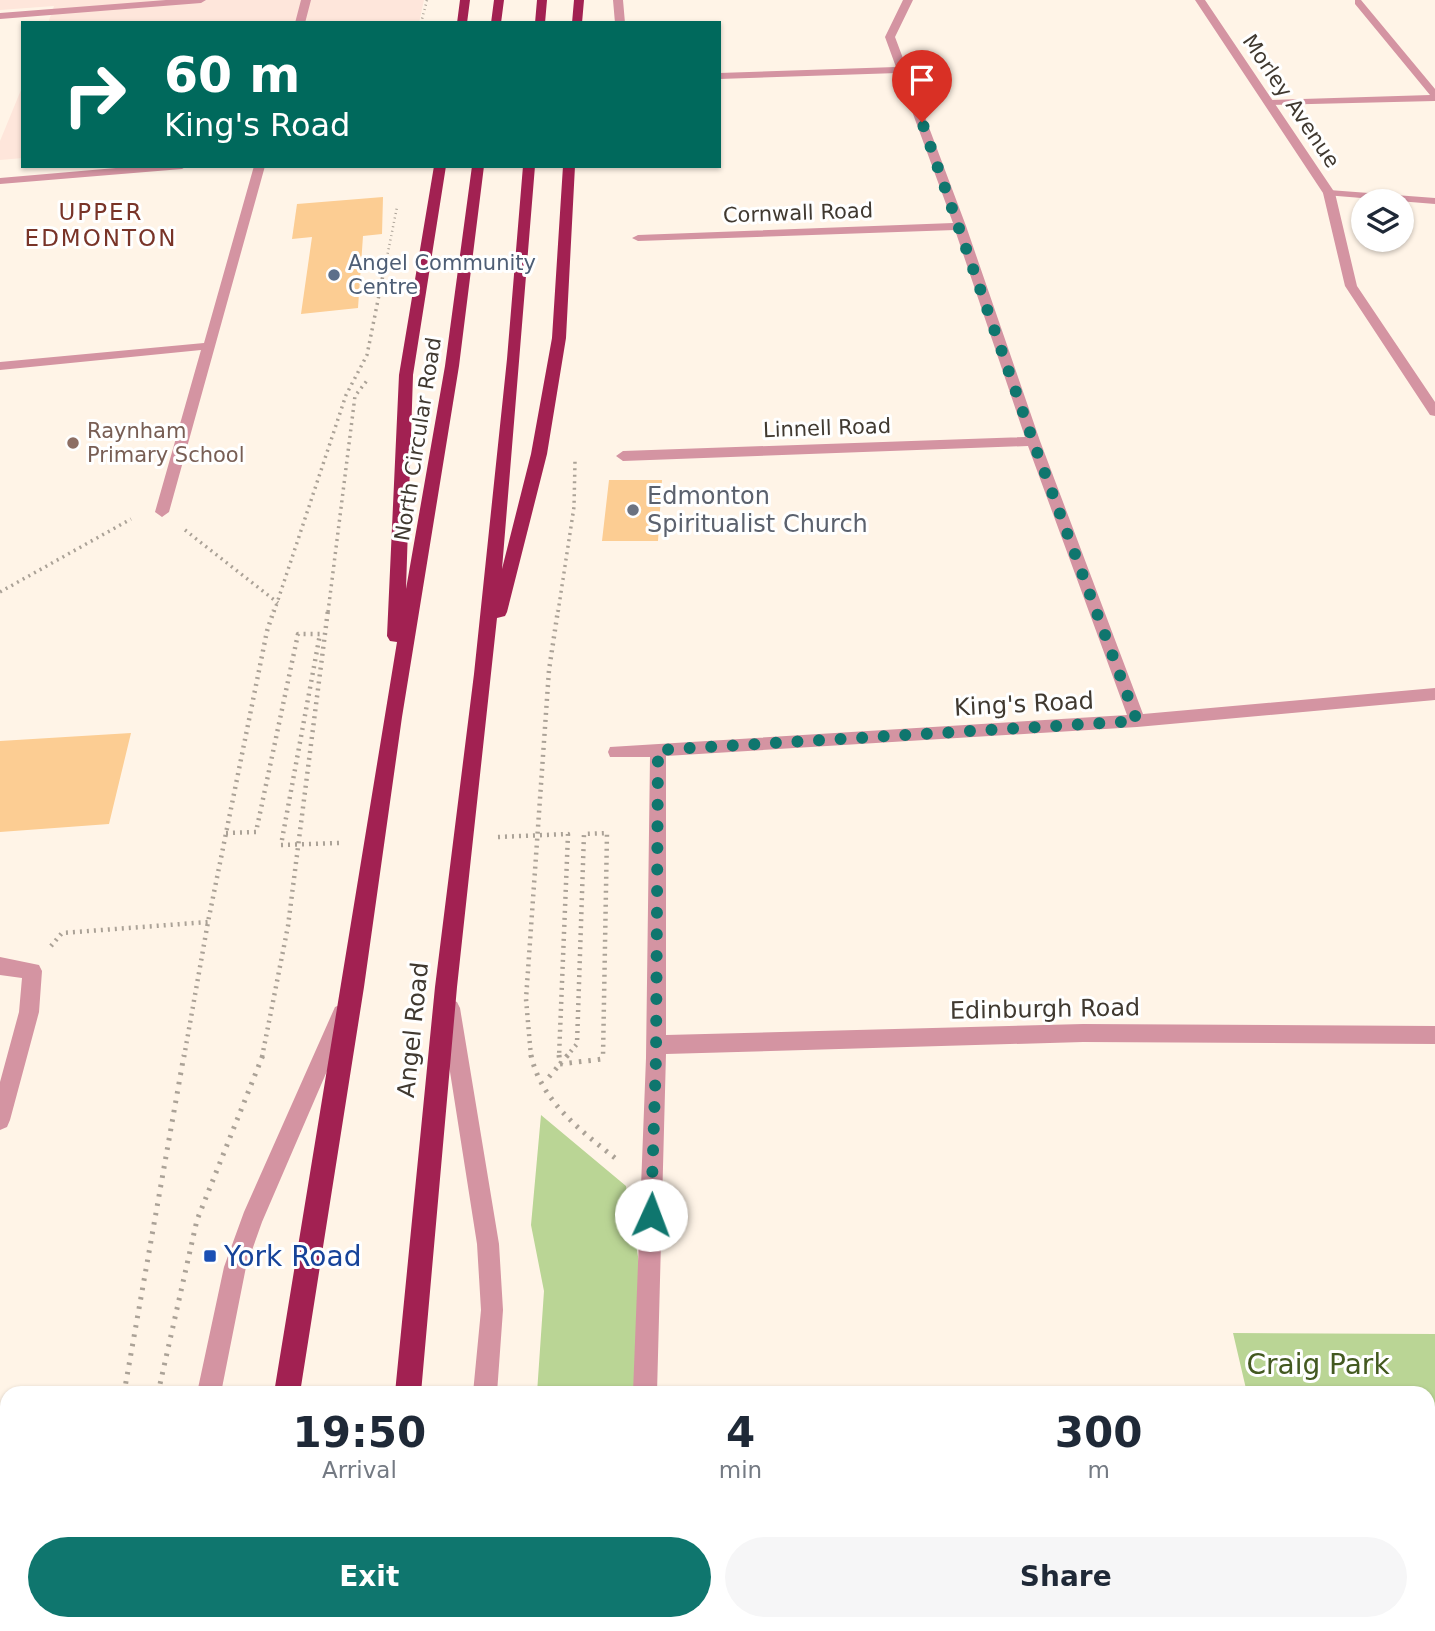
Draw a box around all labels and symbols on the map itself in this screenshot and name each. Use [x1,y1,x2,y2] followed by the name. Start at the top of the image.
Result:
[1238,30,1344,172] street label: Morley Avenue
[892,50,952,122] pin
[723,198,873,228] street label: Cornwall Road
[25,199,177,251] district label: UPPER EDMONTON
[348,251,536,299] place label: Angel Community Centre
[326,267,342,283] marker: Angel Community Centre
[390,336,446,542] street label: North Circular Road
[763,414,891,442] street label: Linnell Road
[87,419,245,467] place label: Raynham Primary School
[65,435,81,451] marker: Raynham Primary School
[647,482,868,538] place label: Edmonton Spiritualist Church
[625,502,641,518] marker: Edmonton Spiritualist Church
[953,686,1095,722] street label: King's Road
[392,961,434,1099] street label: Angel Road
[950,993,1140,1025] street label: Edinburgh Road
[614,1178,688,1252] position arrow
[223,1240,361,1273] place label: York Road
[202,1248,218,1264] marker: York Road
[1246,1348,1390,1381] park label: Craig Park

